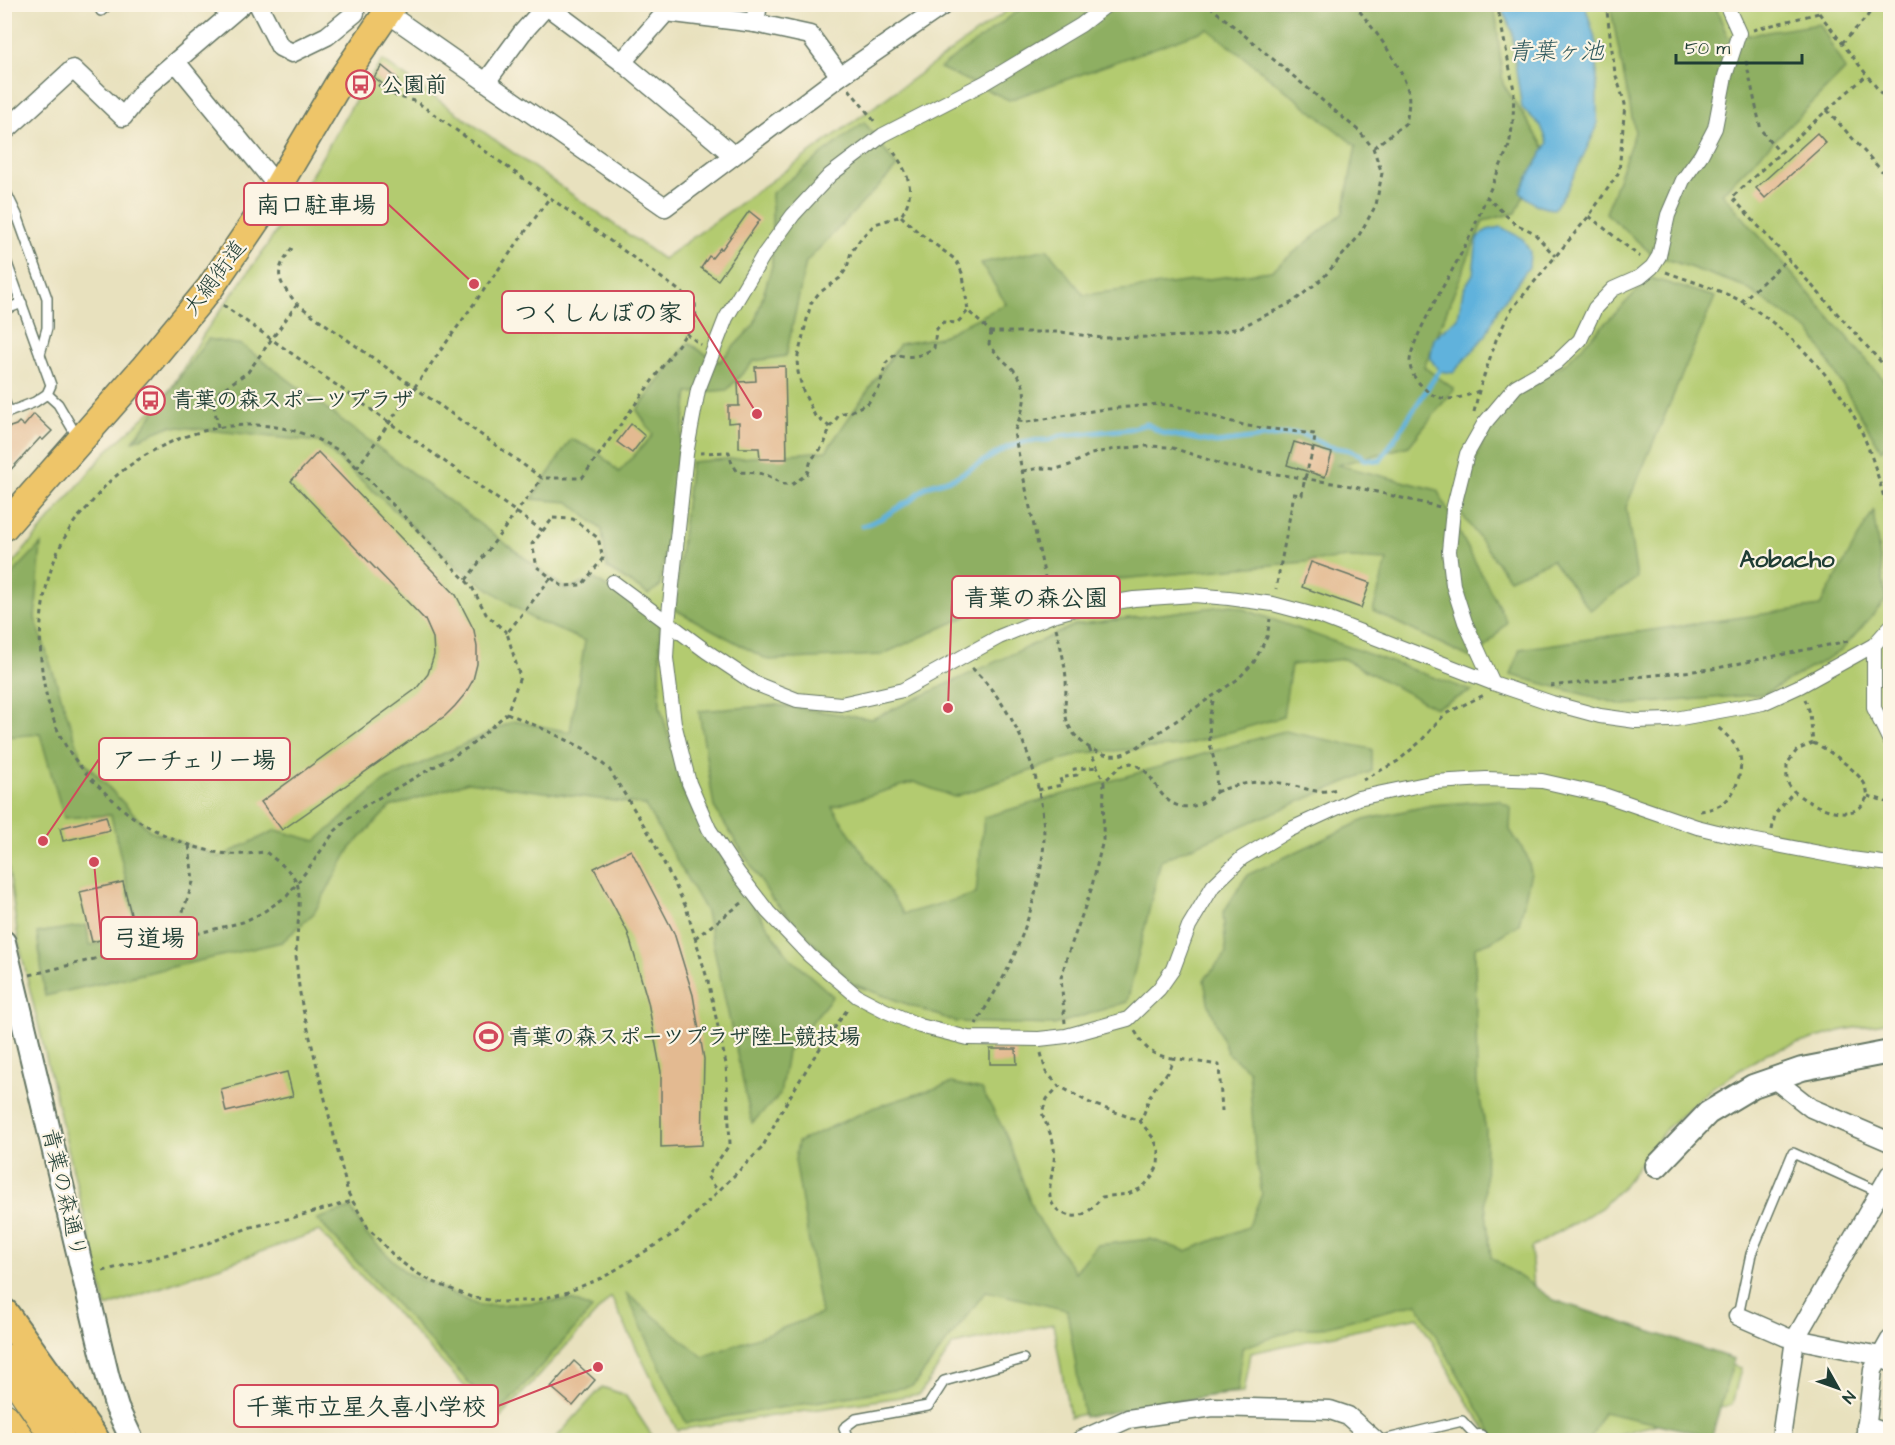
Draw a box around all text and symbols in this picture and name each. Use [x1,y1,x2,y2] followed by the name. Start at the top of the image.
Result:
[1676,27,1802,65] scale bar
[1508,35,1605,69] water label: 青葉ヶ池
[1685,36,1730,61] text: 50 m
[344,69,376,101] bus stop icon: 公園前
[381,70,447,101] place label: 公園前
[244,183,388,225] callout: 南口駐車場
[256,189,376,223] text: 南口駐車場
[176,234,254,322] street label: 大網街道
[502,291,694,333] callout: つくしんぼの家
[514,297,682,331] text: つくしんぼの家
[135,384,167,416] bus stop icon: 青葉の森スポーツプラザ
[172,385,414,416] place label: 青葉の森スポーツプラザ
[1739,543,1835,577] district label: Aobacho
[952,576,1120,618] callout: 青葉の森公園
[964,582,1108,616] text: 青葉の森公園
[99,738,290,780] callout: アーチェリー場
[112,744,276,778] text: アーチェリー場
[101,917,197,959] callout: 弓道場
[113,922,185,956] text: 弓道場
[472,1021,504,1053] sports icon: 青葉の森スポーツプラザ陸上競技場
[509,1022,861,1053] place label: 青葉の森スポーツプラザ陸上競技場
[34,1125,94,1261] street label: 青葉の森通り
[1808,1358,1868,1418] north arrow
[234,1385,498,1427] callout: 千葉市立星久喜小学校
[1837,1386,1860,1408] text: N
[246,1391,486,1425] text: 千葉市立星久喜小学校

